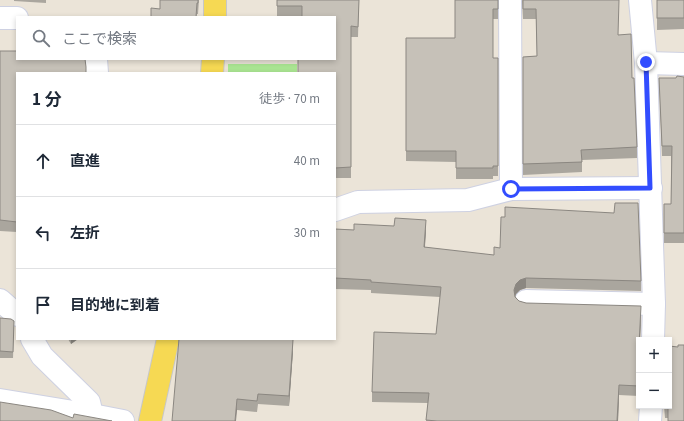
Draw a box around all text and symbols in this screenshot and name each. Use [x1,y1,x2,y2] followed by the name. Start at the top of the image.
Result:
[16,16,336,60] search box
[30,27,52,49] icon: search
[62,29,137,50] text: ここで検索
[637,53,655,71] route end
[32,88,61,112] text: 1 分
[259,90,320,108] text: 徒歩 · 70 m
[32,150,54,172] icon: ahead
[70,151,100,172] text: 直進
[294,152,320,170] text: 40 m
[502,180,520,198] route start
[32,222,54,244] icon: left
[70,223,100,244] text: 左折
[294,224,320,242] text: 30 m
[32,294,54,316] icon: arrive
[70,295,160,316] text: 目的地に到着
[636,337,672,409] map controls
[636,337,672,373] button: +
[636,373,672,409] button: −

